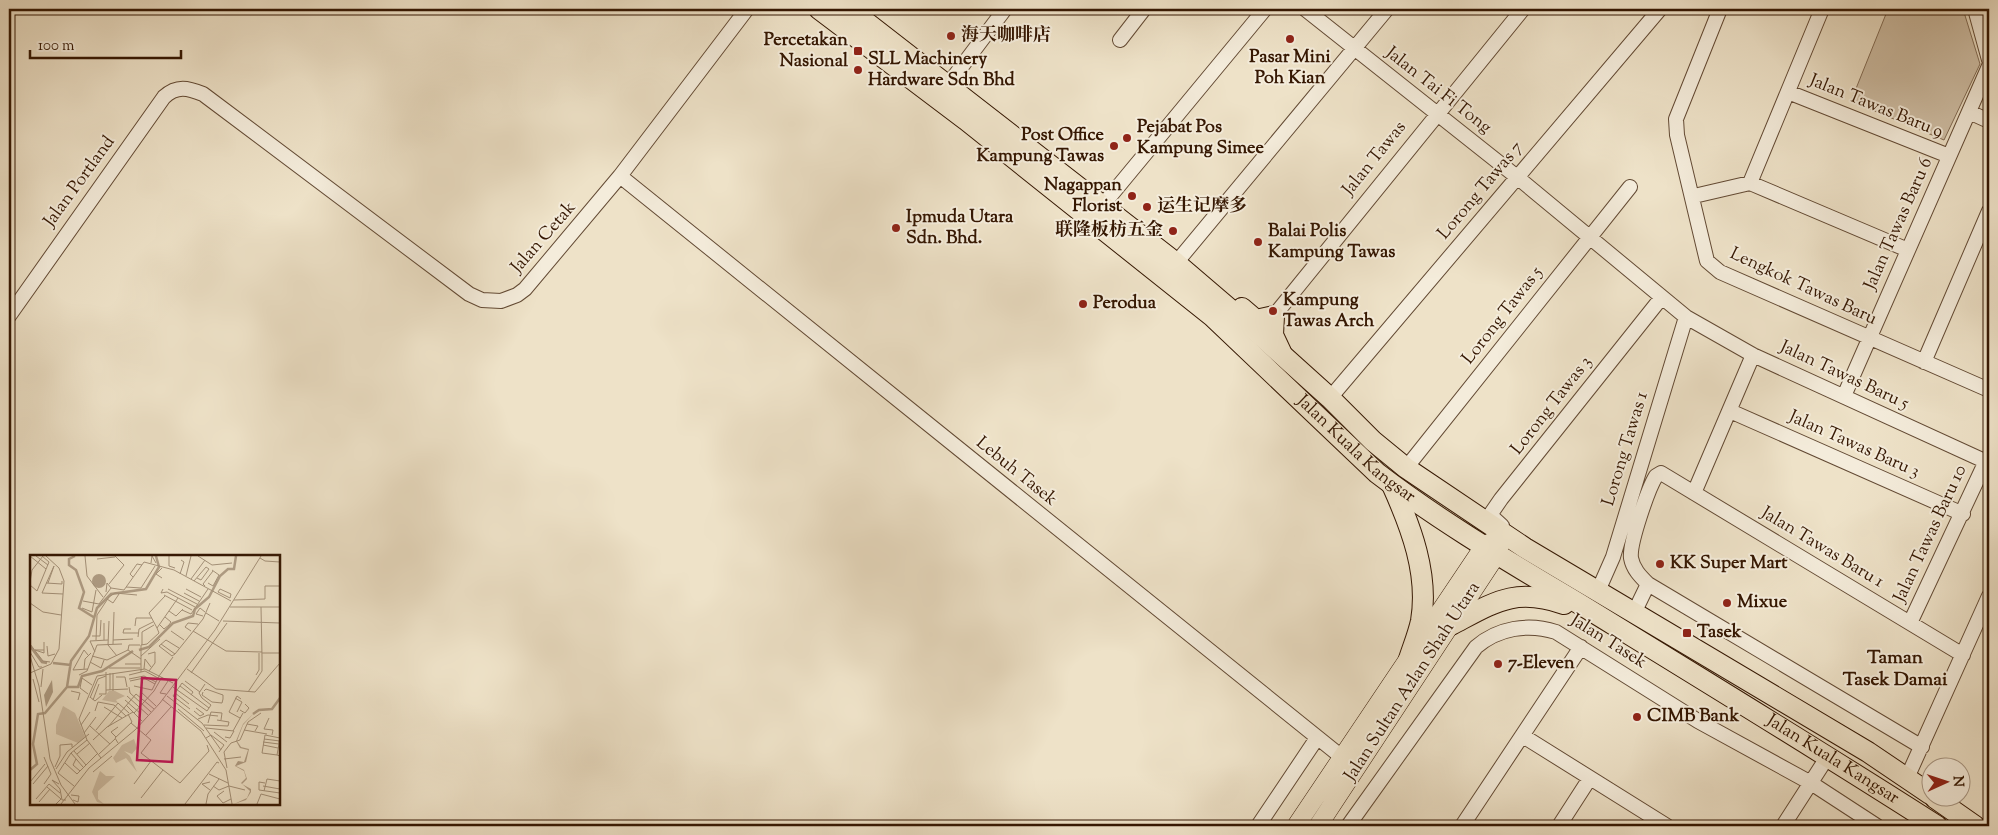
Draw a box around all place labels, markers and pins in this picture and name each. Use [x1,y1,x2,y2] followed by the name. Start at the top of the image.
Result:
[961,23,1051,49] place label: 海天咖啡店
[764,28,849,75] place label: Percetakan Nasional
[945,30,957,42] marker: 海天咖啡店
[1284,33,1296,45] marker: Pasar Mini Poh Kian
[852,45,864,57] marker: Percetakan Nasional
[1249,45,1332,92] place label: Pasar Mini Poh Kian
[868,47,1016,94] place label: SLL Machinery Hardware Sdn Bhd
[852,64,864,76] marker: SLL Machinery Hardware Sdn Bhd
[1137,115,1264,162] place label: Pejabat Pos Kampung Simee
[977,123,1105,170] place label: Post Office Kampung Tawas
[1121,132,1133,144] marker: Pejabat Pos Kampung Simee
[1108,140,1120,152] marker: Post Office Kampung Tawas
[1044,173,1123,220] place label: Nagappan Florist
[1126,190,1138,202] marker: Nagappan Florist
[1157,194,1247,220] place label: 运生记摩多
[1141,201,1153,213] marker: 运生记摩多
[906,205,1014,252] place label: Ipmuda Utara Sdn. Bhd.
[1055,218,1163,244] place label: 联隆板枋五金
[1268,219,1395,266] place label: Balai Polis Kampung Tawas
[890,222,902,234] marker: Ipmuda Utara Sdn. Bhd.
[1167,225,1179,237] marker: 联隆板枋五金
[1252,236,1264,248] marker: Balai Polis Kampung Tawas
[1283,288,1375,335] place label: Kampung Tawas Arch
[1093,291,1157,317] place label: Perodua
[1077,298,1089,310] marker: Perodua
[1267,305,1279,317] marker: Kampung Tawas Arch
[1670,551,1788,577] place label: KK Super Mart
[1654,558,1666,570] marker: KK Super Mart
[1737,590,1788,616] place label: Mixue
[1721,597,1733,609] marker: Mixue
[1697,620,1742,646] place label: Tasek
[1681,627,1693,639] marker: Tasek
[1508,651,1575,677] place label: 7-Eleven
[1492,658,1504,670] marker: 7-Eleven
[1647,704,1739,730] place label: CIMB Bank
[1631,711,1643,723] marker: CIMB Bank

